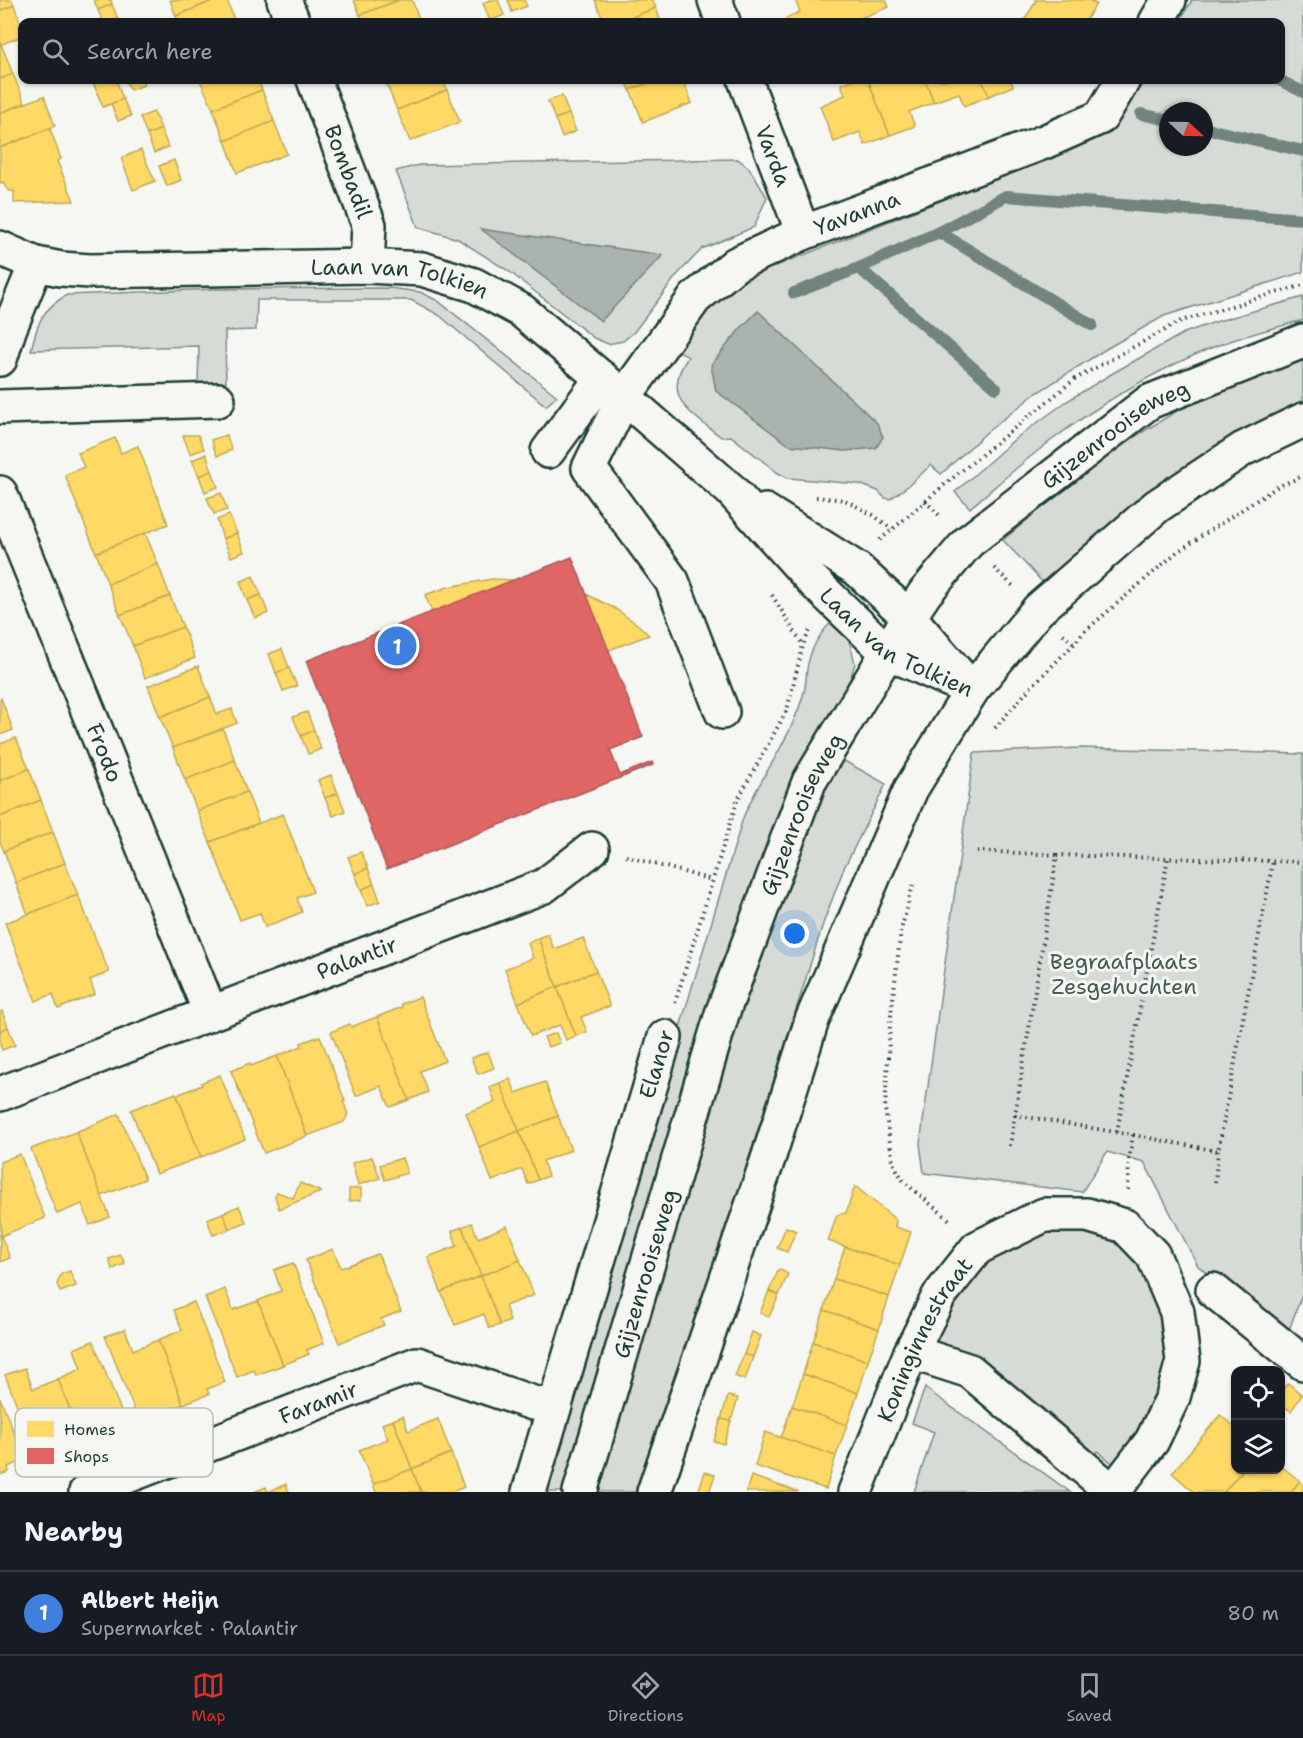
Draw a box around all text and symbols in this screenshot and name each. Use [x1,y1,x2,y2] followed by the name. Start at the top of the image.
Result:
[18,18,1285,84] search box
[39,35,72,68] icon: search
[87,37,213,66] text: Search here
[1159,102,1213,156] north arrow
[317,121,379,223] street label: Bombadil
[748,121,798,191] street label: Varda
[810,184,904,242] street label: Yavanna
[310,252,494,305] street label: Laan van Tolkien
[1035,374,1193,495] street label: Gijzenrooiseweg
[813,581,978,704] street label: Laan van Tolkien
[378,624,416,668] pin: 1
[80,719,129,786] street label: Frodo
[754,728,850,900] street label: Gijzenrooiseweg
[780,919,809,948] your location
[312,929,401,987] street label: Palantir
[1050,947,1198,1001] park label: Begraafplaats Zesgehuchten
[632,1026,681,1102] street label: Elanor
[607,1186,684,1362] street label: Gijzenrooiseweg
[870,1251,979,1426] street label: Koninginnestraat
[1231,1366,1285,1474] map controls
[1231,1366,1285,1420] button: locate
[275,1374,362,1431] street label: Faramir
[15,1408,213,1477] legend
[64,1419,116,1440] text: Homes
[1231,1420,1285,1474] button: layers
[64,1446,109,1467] text: Shops
[24,1514,123,1549] text: Nearby
[81,1586,219,1615] text: Albert Heijn
[39,1600,48,1626] text: 1
[1227,1600,1279,1626] text: 80 m
[81,1615,299,1641] text: Supermarket · Palantir
[191,1669,225,1726] tab: Map
[608,1669,684,1726] tab: Directions
[1066,1669,1112,1726] tab: Saved

